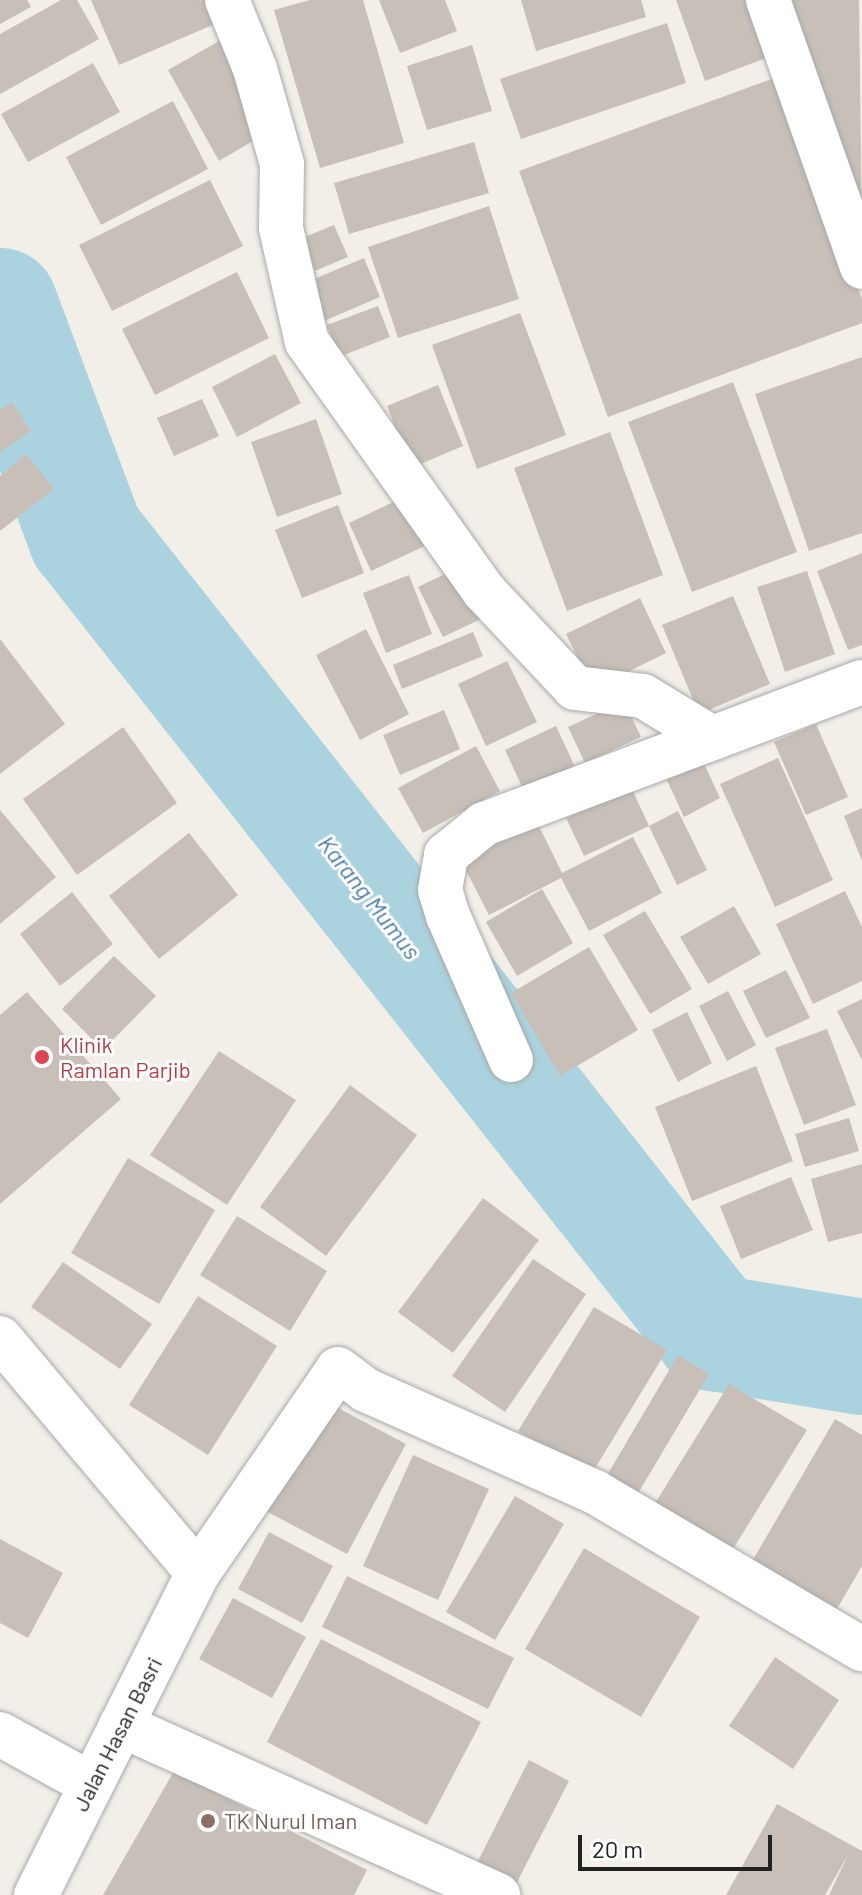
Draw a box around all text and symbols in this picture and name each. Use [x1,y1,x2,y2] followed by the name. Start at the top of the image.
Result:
[313,829,427,965] water label: Karang Mumus
[60,1031,191,1082] place label: Klinik Ramlan Parjib
[31,1046,53,1068] marker: Klinik Ramlan Parjib
[67,1653,167,1815] street label: Jalan Hasan Basri
[224,1808,357,1834] place label: TK Nurul Iman
[199,1812,217,1830] marker: TK Nurul Iman
[582,1819,776,1869] scale bar
[592,1834,643,1863] text: 20 m

